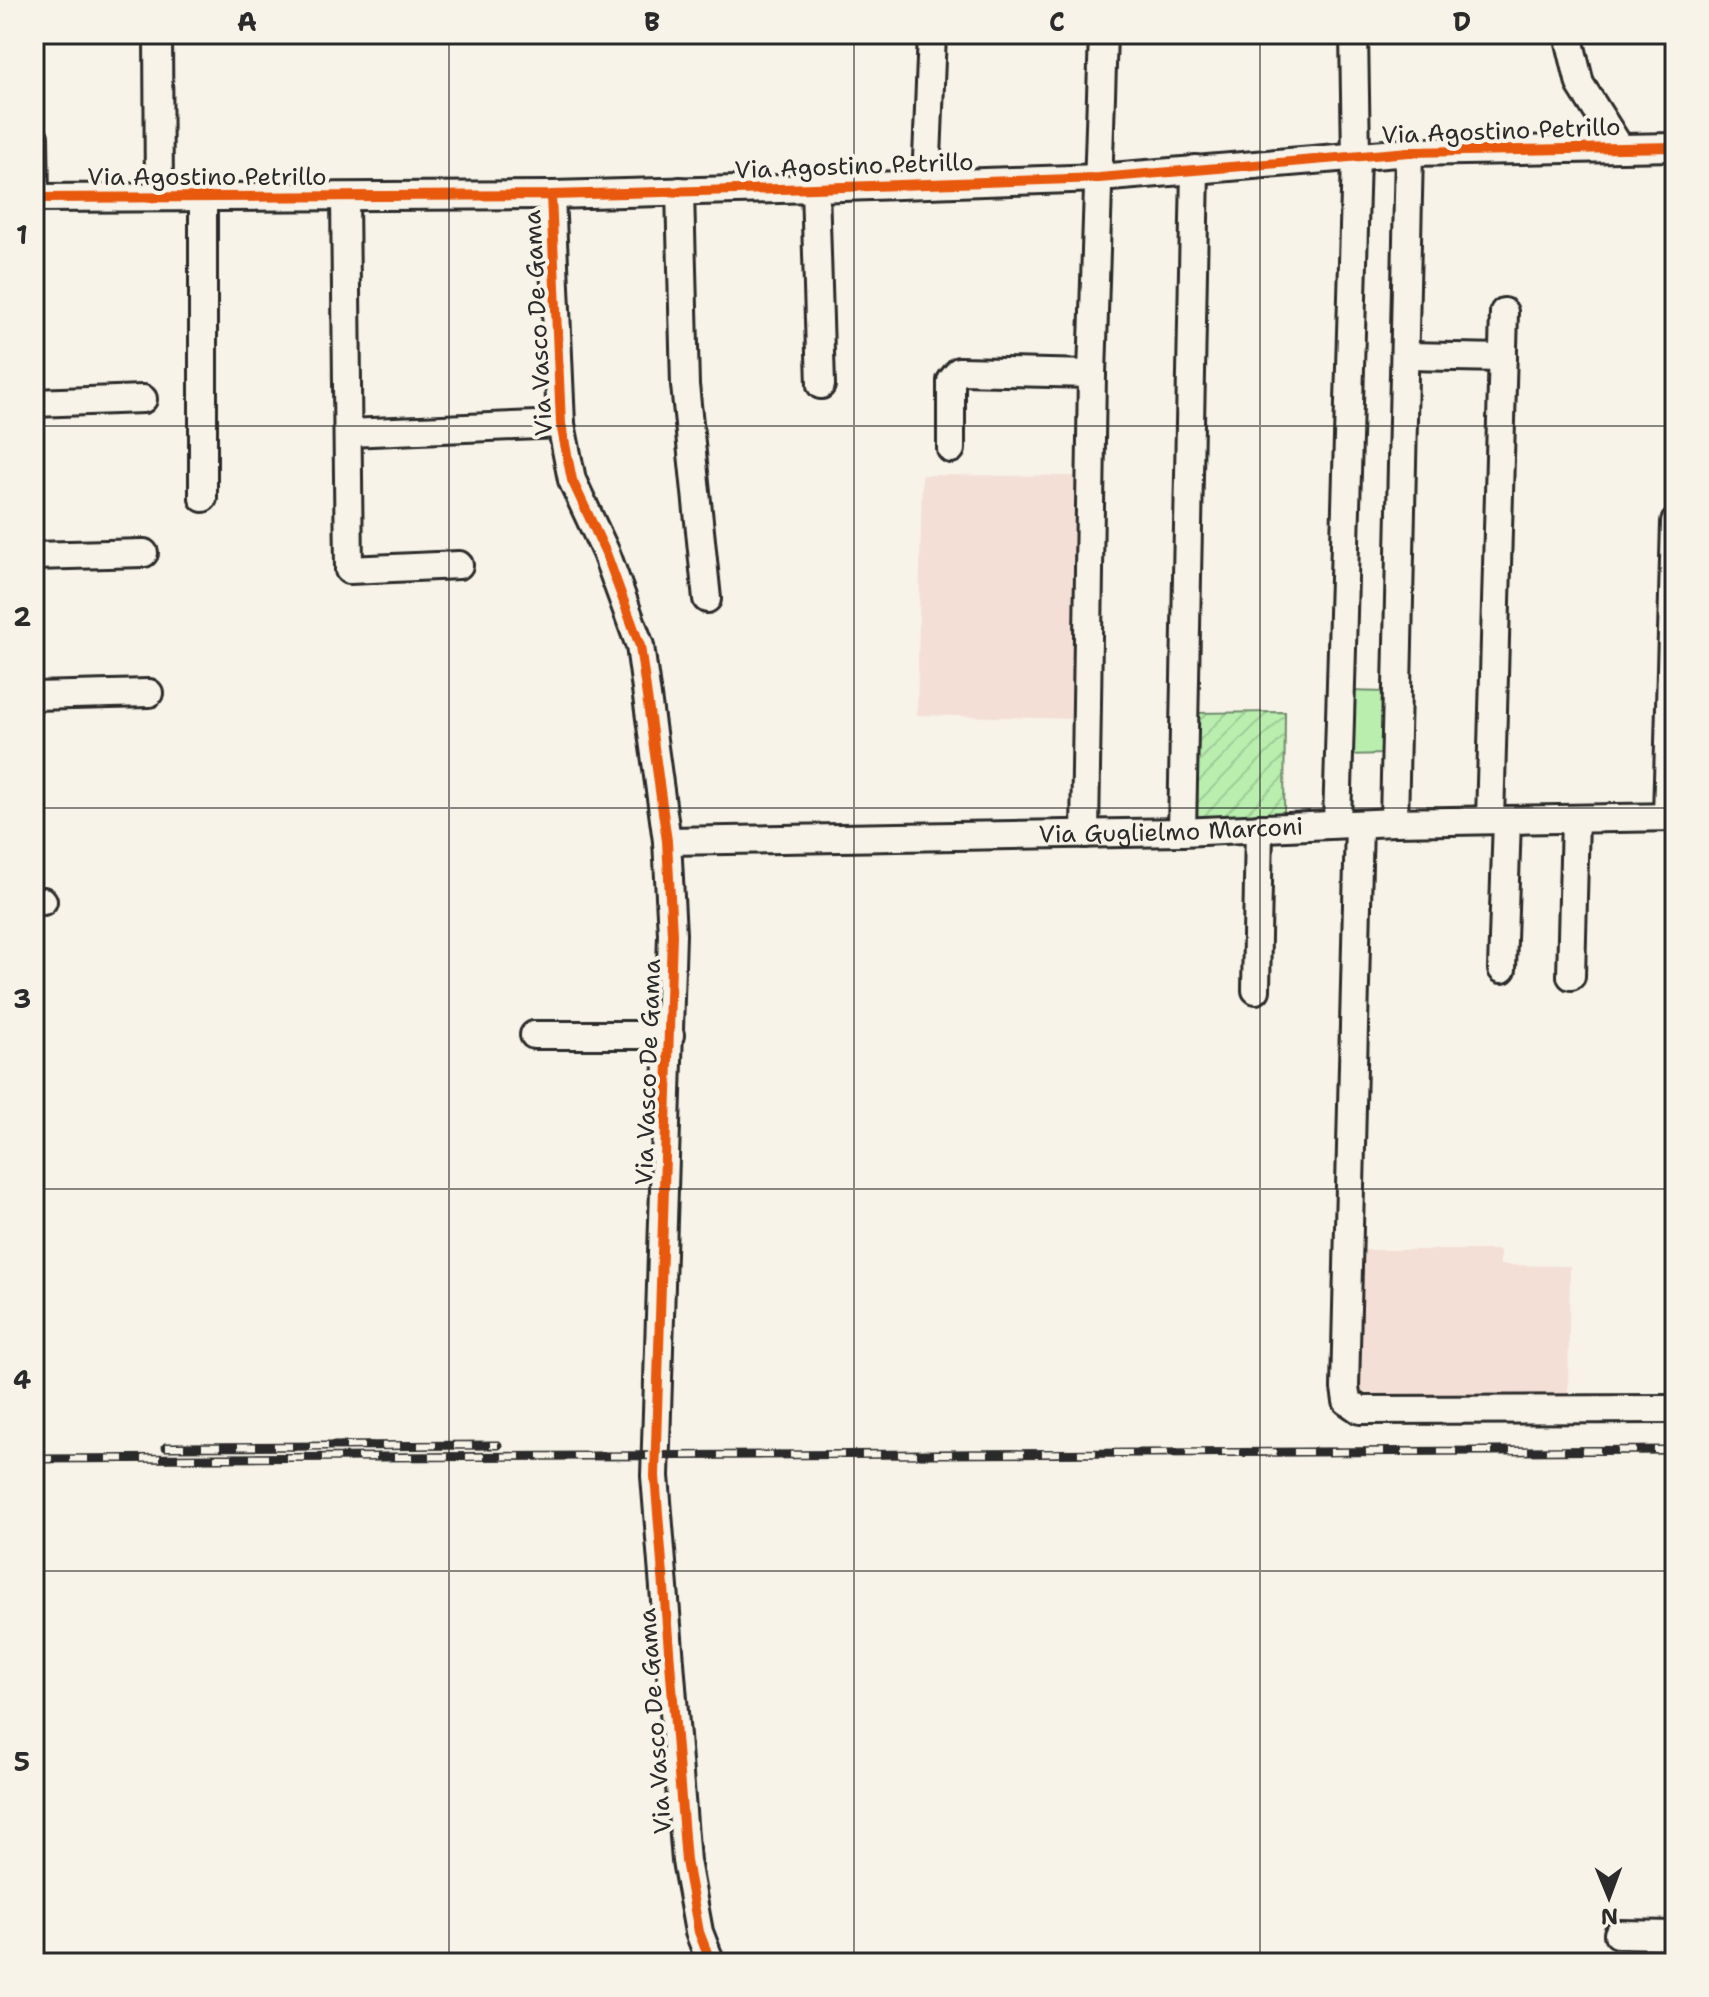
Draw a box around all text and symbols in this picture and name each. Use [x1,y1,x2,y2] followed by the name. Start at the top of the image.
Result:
[237,4,257,39] text: A
[644,4,660,39] text: B
[1049,4,1065,39] text: C
[1453,4,1471,39] text: D
[1381,111,1621,151] street label: Via Agostino Petrillo
[734,146,974,186] street label: Via Agostino Petrillo
[87,161,327,193] street label: Via Agostino Petrillo
[516,209,560,437] street label: Via Vasco De Gama
[16,217,28,252] text: 1
[13,599,31,634] text: 2
[1038,810,1304,851] street label: Via Guglielmo Marconi
[628,958,668,1186] street label: Via Vasco De Gama
[13,981,31,1016] text: 3
[13,1362,31,1397] text: 4
[631,1607,679,1835] street label: Via Vasco De Gama
[14,1744,30,1779] text: 5
[1569,1857,1649,1937] north arrow
[1600,1902,1618,1931] text: N

